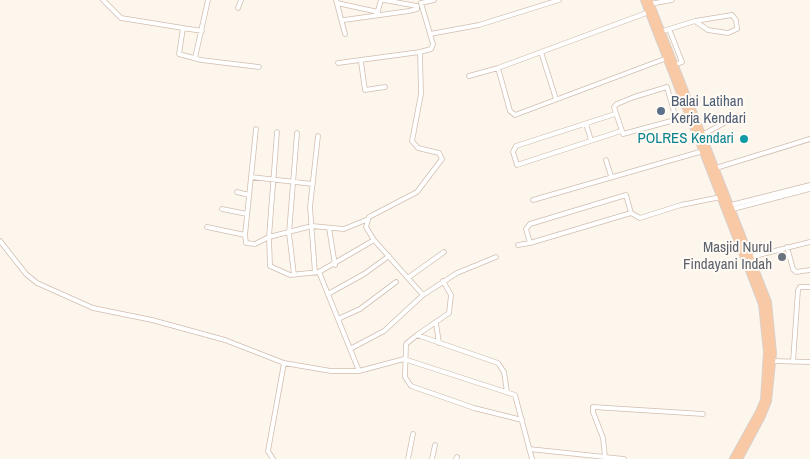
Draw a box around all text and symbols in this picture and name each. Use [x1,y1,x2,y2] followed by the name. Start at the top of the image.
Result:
[671,93,746,128] place label: Balai Latihan Kerja Kendari
[655,105,667,117] marker: Balai Latihan Kerja Kendari
[638,130,734,148] place label: POLRES Kendari
[738,133,750,145] marker: POLRES Kendari
[683,239,772,274] place label: Masjid Nurul Findayani Indah
[776,251,788,263] marker: Masjid Nurul Findayani Indah

